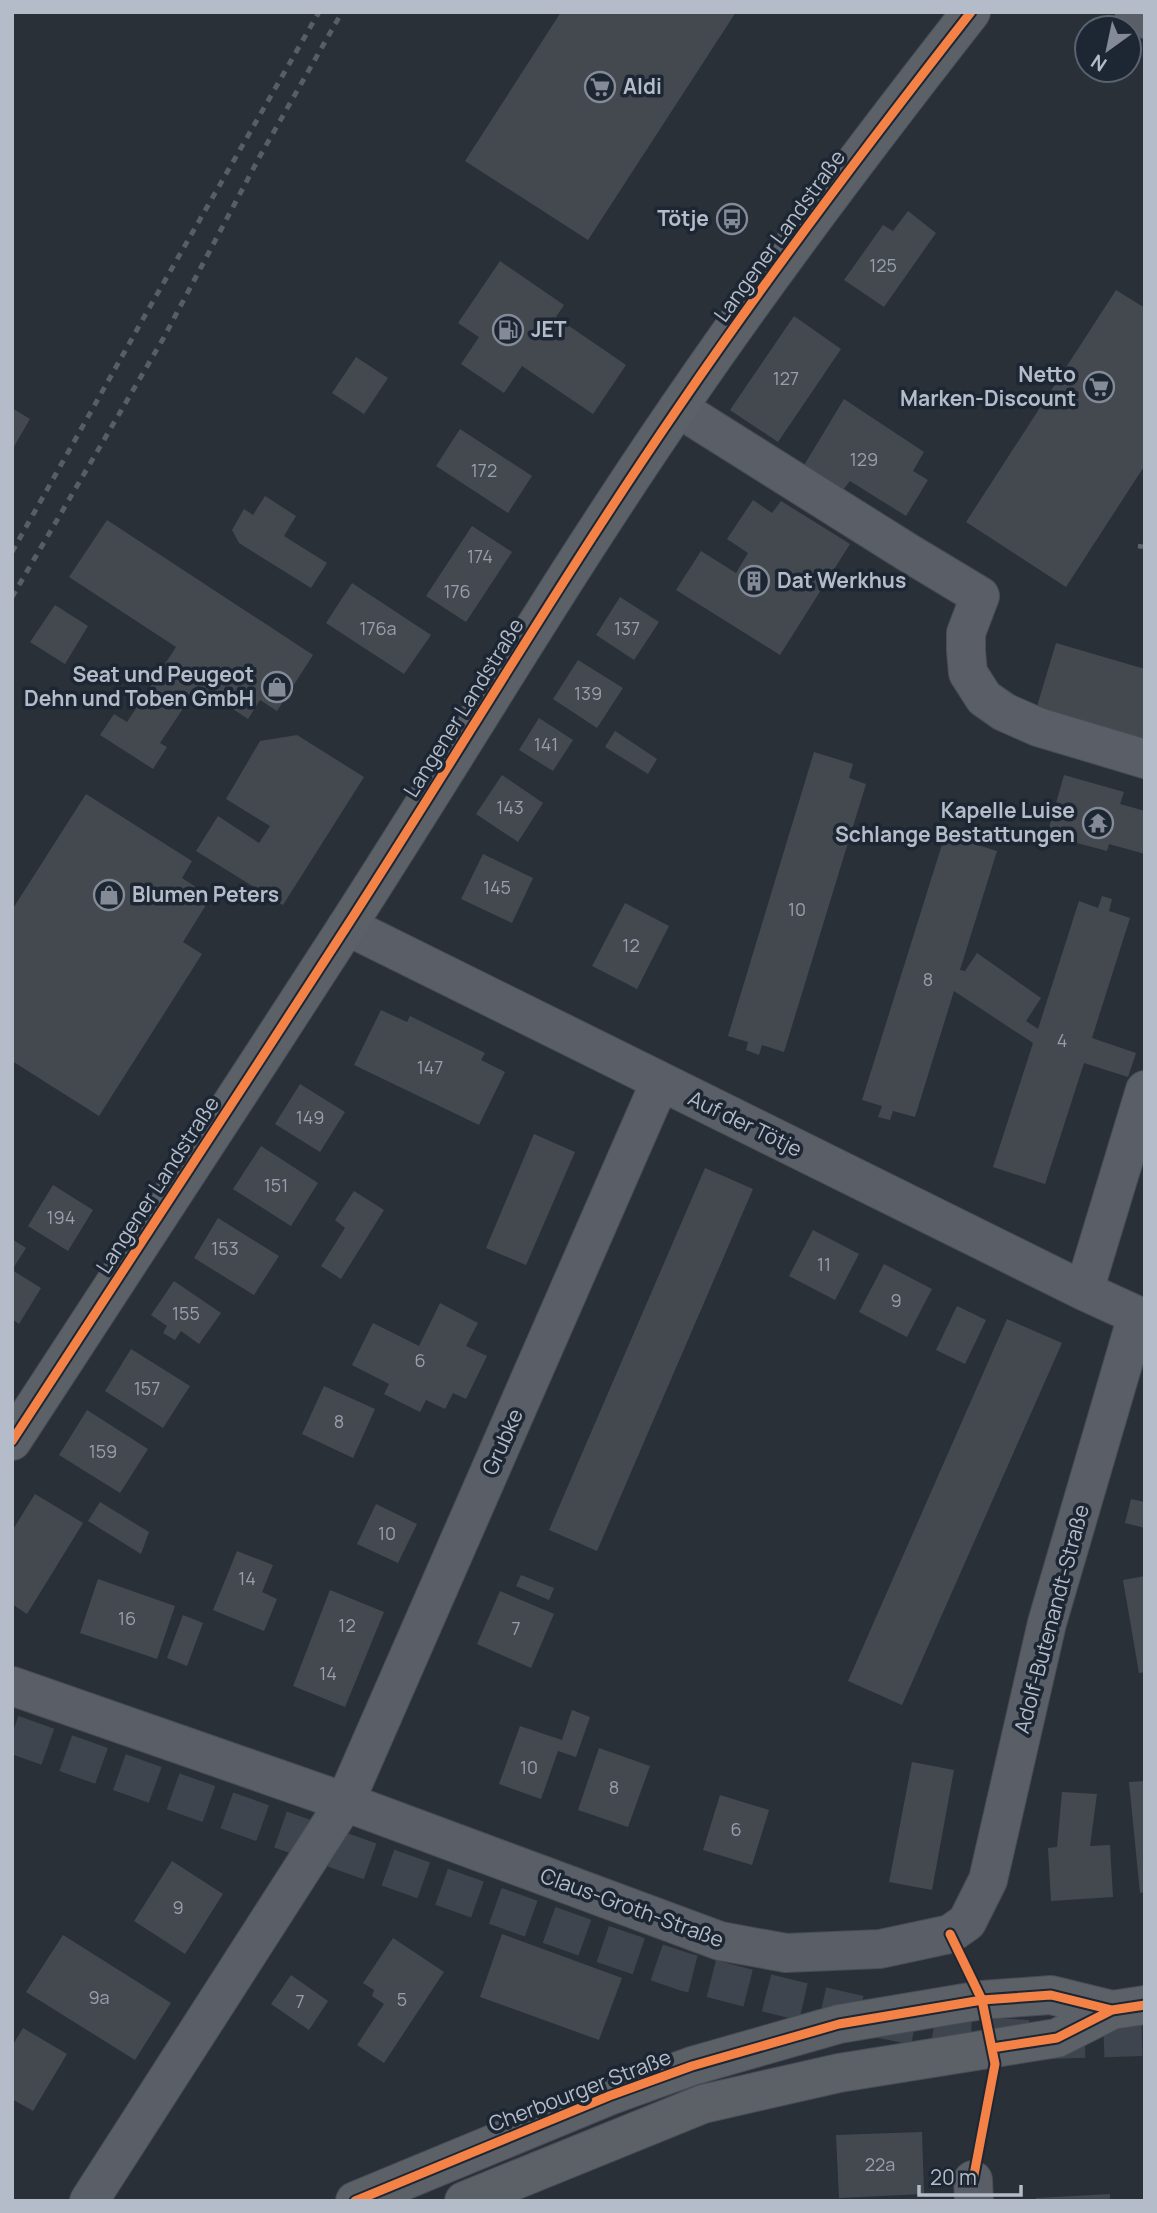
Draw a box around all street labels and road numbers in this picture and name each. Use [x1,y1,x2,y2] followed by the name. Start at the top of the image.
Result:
[707,144,851,327] street label: Langener Landstraße
[397,613,530,802] street label: Langener Landstraße
[684,1084,807,1163] street label: Auf der Tötje
[89,1090,225,1278] street label: Langener Landstraße
[475,1404,529,1479] street label: Grubke
[1007,1501,1095,1736] street label: Adolf-Butenandt-Straße
[537,1861,728,1953] street label: Claus-Groth-Straße
[484,2042,675,2138] street label: Cherbourger Straße

